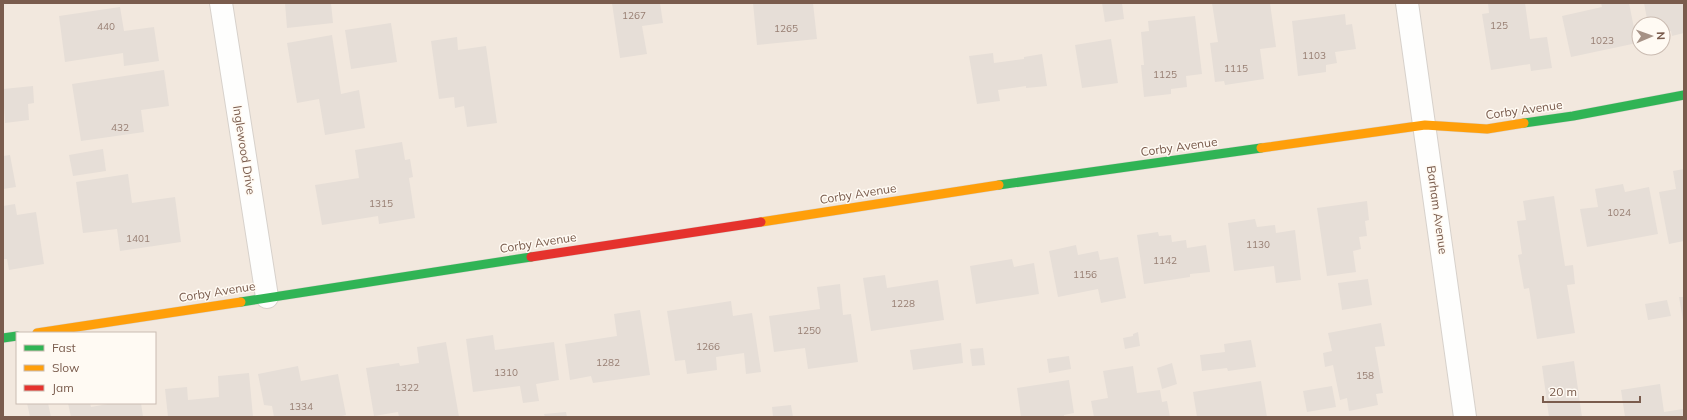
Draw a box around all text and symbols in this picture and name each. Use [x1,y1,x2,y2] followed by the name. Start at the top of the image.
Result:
[622,9,646,22] house number: 1267
[1631,16,1671,56] north arrow
[1490,19,1508,32] house number: 125
[97,20,115,33] house number: 440
[774,22,798,35] house number: 1265
[1654,31,1668,40] text: N
[1590,34,1614,47] house number: 1023
[1302,49,1326,62] house number: 1103
[1224,62,1248,75] house number: 1115
[1153,68,1177,81] house number: 1125
[1485,97,1563,122] street label: Corby Avenue
[230,104,259,196] street label: Inglewood Drive
[111,121,129,134] house number: 432
[1140,134,1218,159] street label: Corby Avenue
[1424,165,1451,255] street label: Barham Avenue
[819,180,897,207] street label: Corby Avenue
[369,197,393,210] house number: 1315
[1607,206,1631,219] house number: 1024
[499,229,577,256] street label: Corby Avenue
[126,232,150,245] house number: 1401
[1246,238,1270,251] house number: 1130
[1153,254,1177,267] house number: 1142
[1073,268,1097,281] house number: 1156
[178,278,256,305] street label: Corby Avenue
[891,297,915,310] house number: 1228
[797,324,821,337] house number: 1250
[16,332,156,404] legend
[52,340,76,355] text: Fast
[696,340,720,353] house number: 1266
[596,356,620,369] house number: 1282
[52,360,80,375] text: Slow
[494,366,518,379] house number: 1310
[1356,369,1374,382] house number: 158
[1543,378,1640,404] scale bar
[52,380,74,395] text: Jam
[395,381,419,394] house number: 1322
[1549,384,1577,399] text: 20 m
[289,400,313,413] house number: 1334

